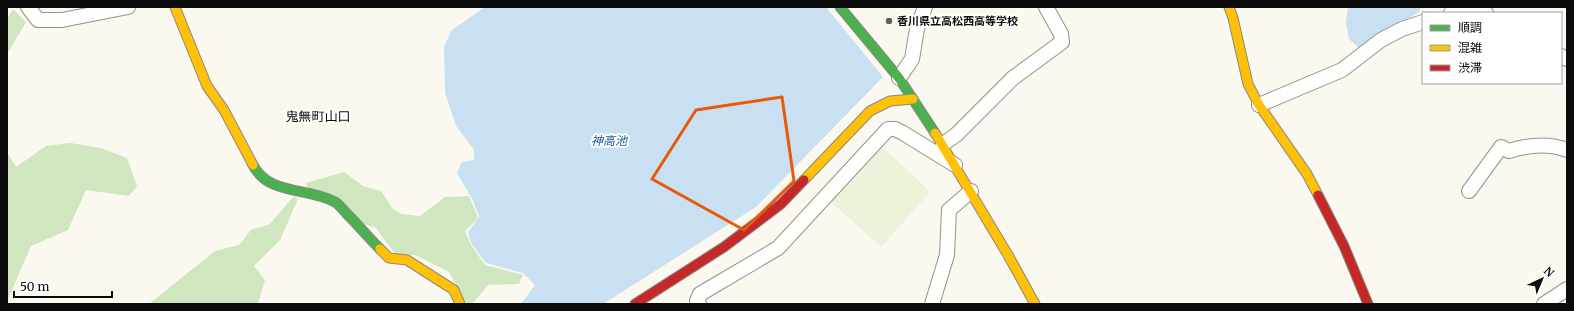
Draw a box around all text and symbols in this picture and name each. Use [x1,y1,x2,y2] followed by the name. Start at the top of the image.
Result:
[1422,12,1562,84] legend
[897,14,1018,28] place label: 香川県立高松西高等学校
[884,16,894,26] marker: 香川県立高松西高等学校
[1458,20,1482,35] text: 順調
[1458,40,1482,55] text: 混雑
[1458,60,1482,75] text: 渋滞
[285,108,351,125] district label: 鬼無町山口
[591,133,628,148] water label: 神高池
[1522,259,1562,299] north arrow
[1541,264,1557,280] text: N
[14,273,112,299] scale bar
[20,279,49,294] text: 50 m

